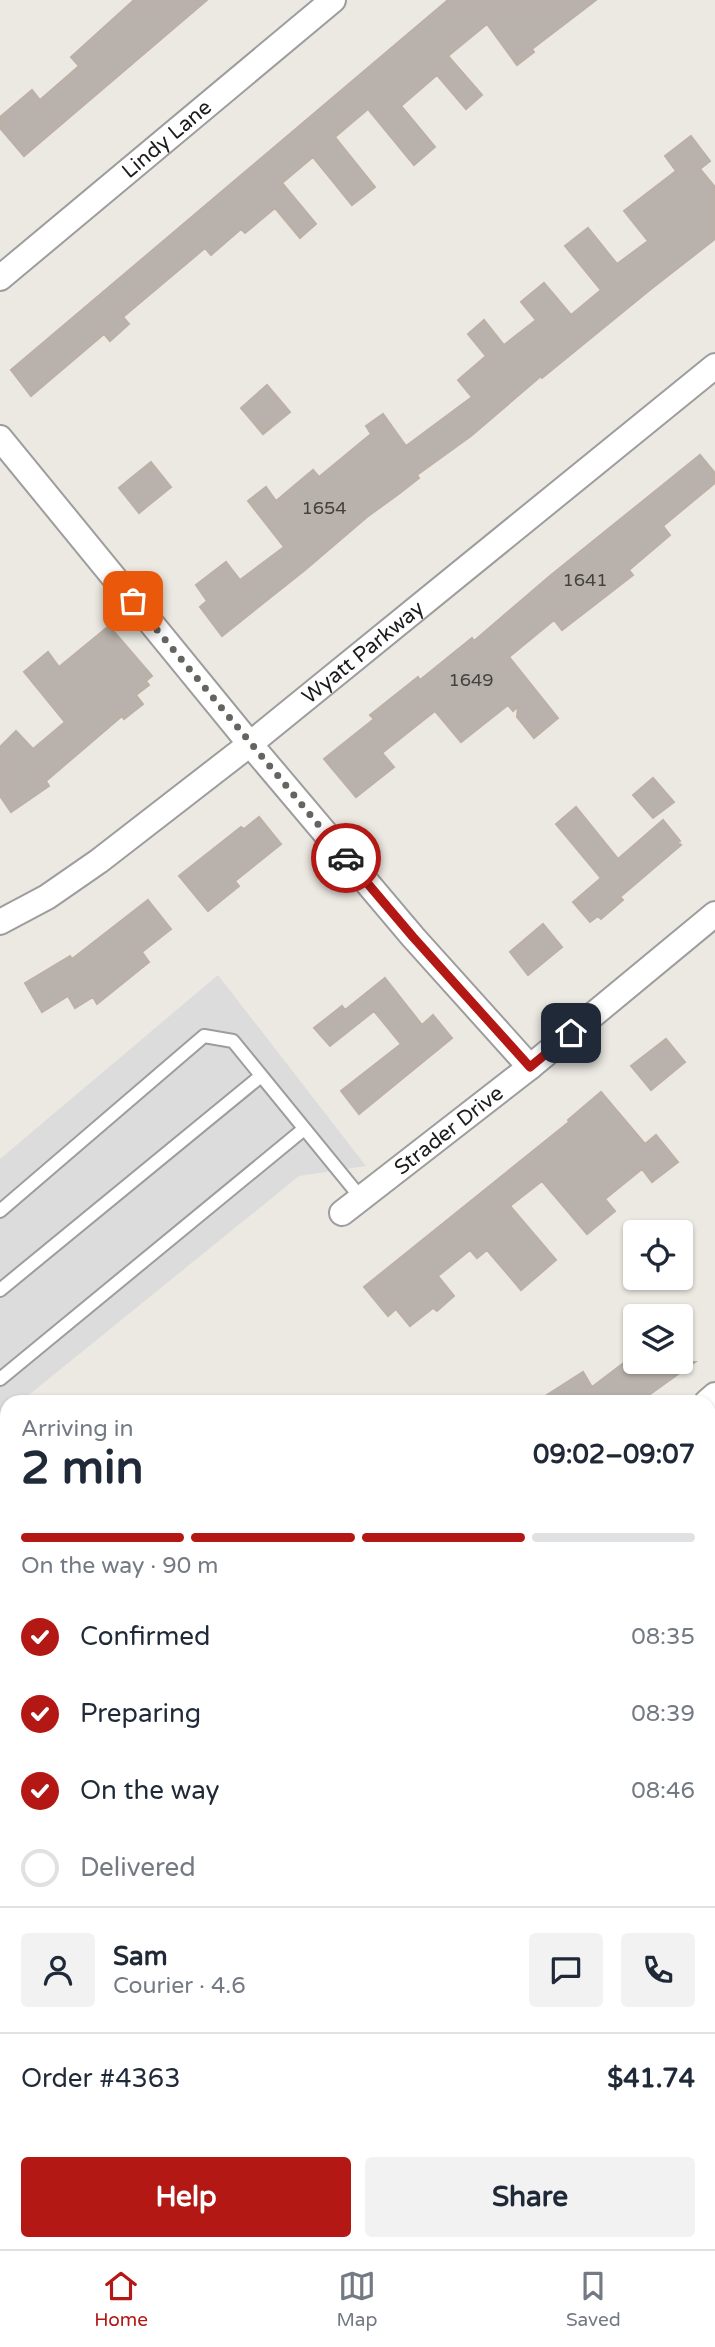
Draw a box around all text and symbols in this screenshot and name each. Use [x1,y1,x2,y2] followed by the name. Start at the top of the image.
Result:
[117,95,217,184] street label: Lindy Lane
[301,497,347,519] house number: 1654
[562,569,608,591] house number: 1641
[103,571,163,631] pin
[114,582,152,620] icon: bag
[297,596,429,709] street label: Wyatt Parkway
[448,669,494,691] house number: 1649
[311,823,381,893] courier
[327,839,365,877] icon: car
[541,1003,601,1063] pin
[552,1014,590,1052] icon: home
[390,1081,508,1181] street label: Strader Drive
[623,1220,693,1374] map controls
[623,1220,693,1290] button: locate
[623,1304,693,1374] button: layers
[21,1415,134,1443] text: Arriving in
[533,1439,695,1470] text: 09:02–09:07
[21,1441,144,1496] text: 2 min
[21,1552,218,1580] text: On the way · 90 m
[21,1618,59,1656] icon: check
[80,1621,210,1652] text: Confirmed
[631,1623,695,1651] text: 08:35
[21,1695,59,1733] icon: check
[80,1698,201,1729] text: Preparing
[631,1700,695,1728] text: 08:39
[21,1772,59,1810] icon: check
[80,1775,220,1806] text: On the way
[631,1777,695,1805] text: 08:46
[80,1852,196,1883] text: Delivered
[21,1933,95,2007] button: person
[529,1933,603,2007] button: chat
[621,1933,695,2007] button: phone
[113,1941,168,1972] text: Sam
[113,1972,246,2000] text: Courier · 4.6
[21,2063,181,2094] text: Order #4363
[607,2063,695,2094] text: $41.74
[21,2157,351,2237] button: Help
[365,2157,695,2237] button: Share
[94,2267,148,2331] tab: Home
[336,2267,377,2331] tab: Map
[566,2267,621,2331] tab: Saved

